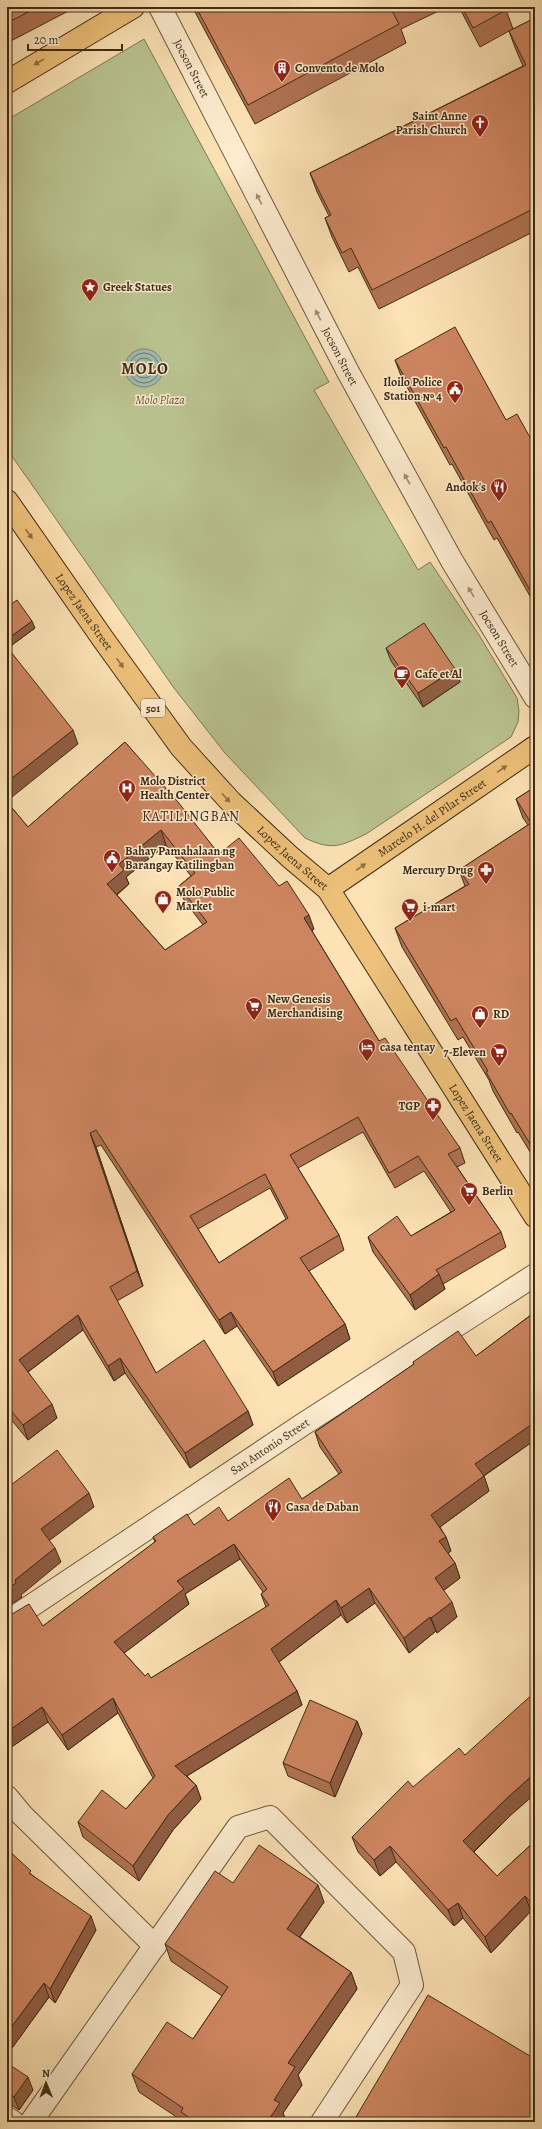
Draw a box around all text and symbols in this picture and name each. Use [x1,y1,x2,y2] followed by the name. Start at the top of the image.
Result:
[28,26,122,52] scale bar
[34,32,58,48] text: 20 m
[170,36,213,100] street label: Jocson Street
[272,58,292,83] building icon: Convento de Molo
[33,59,45,66] one-way arrow
[295,60,384,76] place label: Convento de Molo
[396,108,467,138] place label: Saint Anne Parish Church
[470,113,490,138] church icon: Saint Anne Parish Church
[256,194,263,205] one-way arrow
[80,277,100,302] place icon: Greek Statues
[103,279,172,295] place label: Greek Statues
[315,310,322,321] one-way arrow
[318,324,362,388] street label: Jocson Street
[121,358,169,380] district label: MOLO
[383,374,442,404] place label: Iloilo Police Station № 4
[445,379,465,404] public building icon: Iloilo Police Station № 4
[135,392,185,408] park label: Molo Plaza
[403,473,410,485] one-way arrow
[489,477,509,502] restaurant icon: Andok's
[445,479,486,495] place label: Andok's
[25,528,33,539] one-way arrow
[52,570,117,654] street label: Lopez Jaena Street
[467,587,475,597] one-way arrow
[476,607,523,670] street label: Jocson Street
[116,658,124,668] one-way arrow
[392,664,412,689] cafe icon: Cafe et Al
[415,666,463,682] place label: Cafe et Al
[141,699,165,717] road number: 501
[497,765,508,773] one-way arrow
[140,773,210,803] place label: Molo District Health Center
[374,775,489,861] street label: Marcelo H. del Pilar Street
[117,778,137,803] hospital icon: Molo District Health Center
[222,792,231,803] one-way arrow
[142,807,240,826] district label: KATILINGBAN
[253,822,332,894] street label: Lopez Jaena Street
[125,843,236,873] place label: Bahay Pamahalaan ng Barangay Katilingban
[102,848,122,873] public building icon: Bahay Pamahalaan ng Barangay Katilingban
[476,860,496,885] pharmacy icon: Mercury Drug
[402,862,474,878] place label: Mercury Drug
[355,863,366,871] one-way arrow
[176,884,235,914] place label: Molo Public Market
[153,889,173,914] shop icon: Molo Public Market
[400,897,420,922] supermarket icon: i-mart
[423,899,456,915] place label: i-mart
[267,991,344,1021] place label: New Genesis Merchandising
[244,996,264,1021] supermarket icon: New Genesis Merchandising
[470,1004,490,1029] shop icon: RD
[493,1006,509,1022] place label: RD
[357,1037,377,1062] hotel icon: casa tentay
[380,1039,436,1055] place label: casa tentay
[489,1042,509,1067] supermarket icon: 7-Eleven
[443,1044,486,1060] place label: 7-Eleven
[445,1081,507,1166] street label: Lopez Jaena Street
[423,1096,443,1121] pharmacy icon: TGP
[399,1098,420,1114] place label: TGP
[459,1181,479,1206] supermarket icon: Berlin
[482,1183,513,1199] place label: Berlin
[227,1414,312,1479] street label: San Antonio Street
[263,1497,283,1522] restaurant icon: Casa de Daban
[286,1499,359,1515] place label: Casa de Daban
[26,2063,66,2103] north arrow
[42,2066,50,2081] text: N

